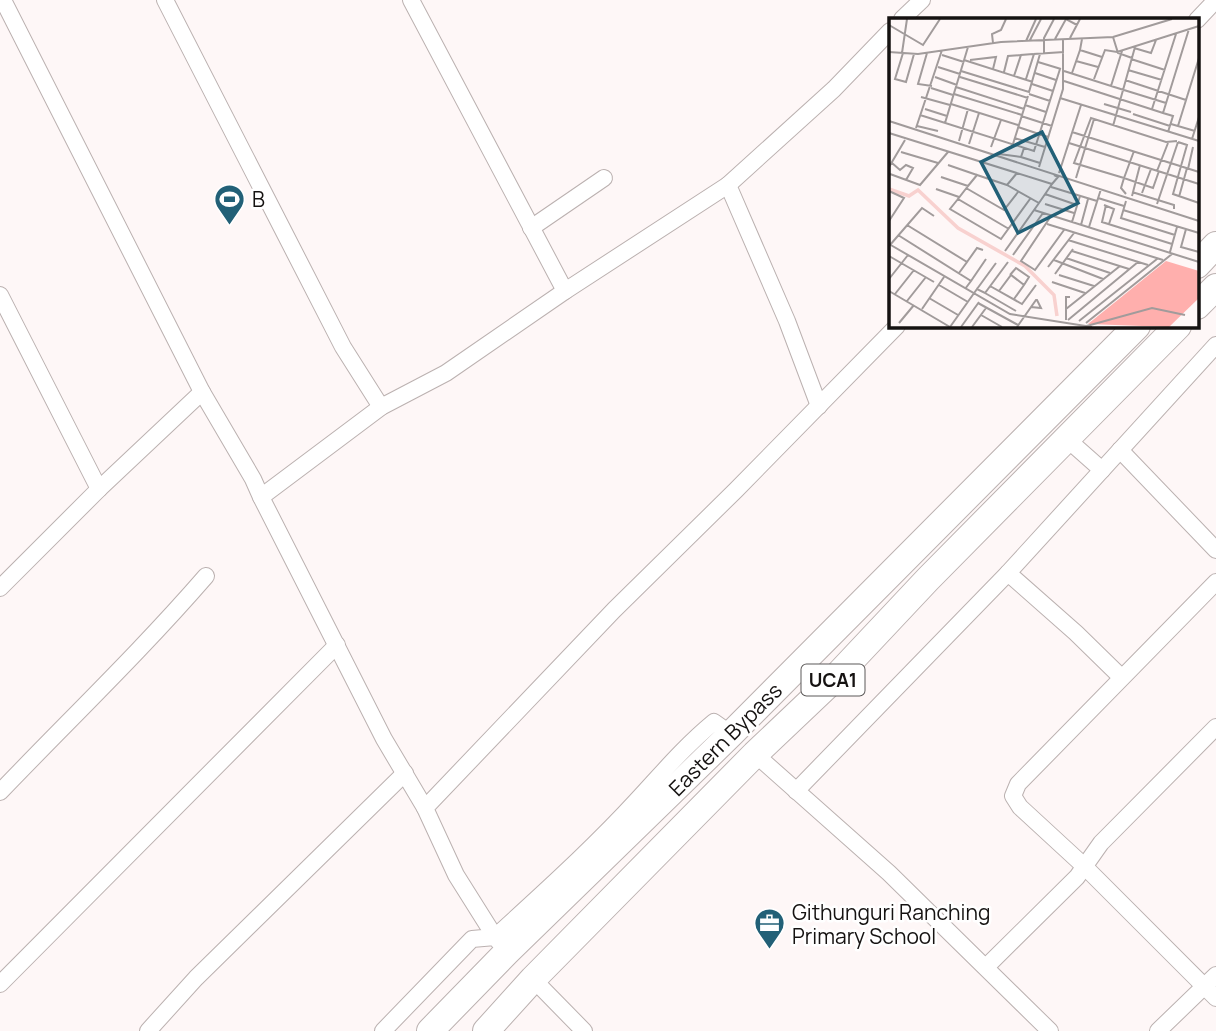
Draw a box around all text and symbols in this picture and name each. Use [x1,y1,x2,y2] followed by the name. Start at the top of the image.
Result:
[889,18,1198,327] inset map
[212,182,246,226] sports icon: B
[252,185,265,213] place label: B
[802,664,864,695] road number: UCA1
[662,676,788,802] street label: Eastern Bypass
[792,898,990,950] place label: Githunguri Ranching Primary School
[752,907,786,951] office icon: Githunguri Ranching Primary School

